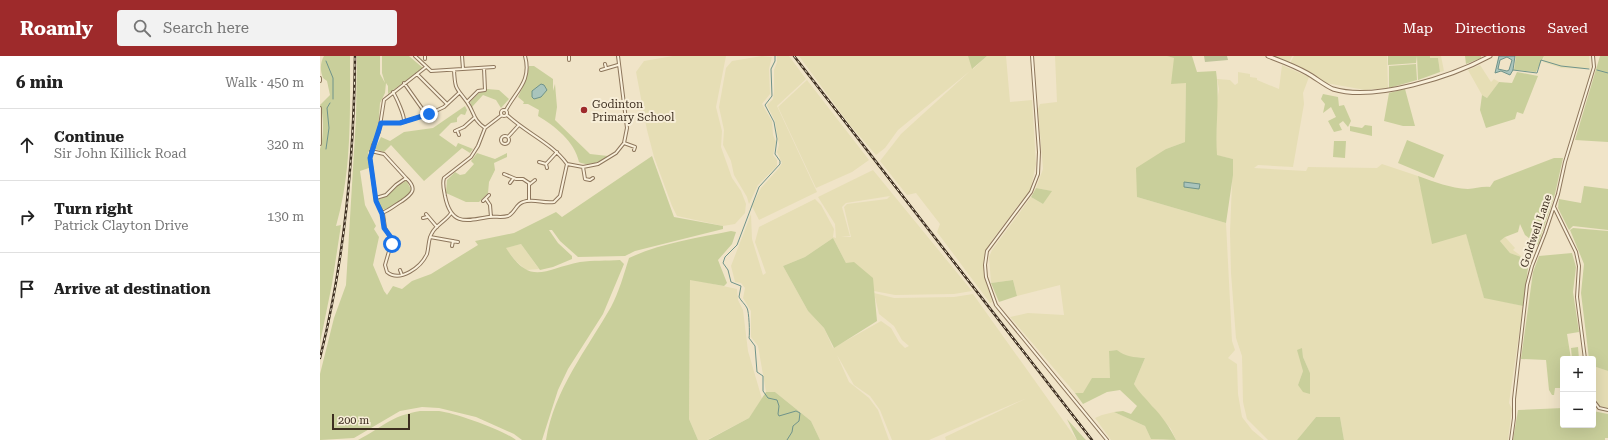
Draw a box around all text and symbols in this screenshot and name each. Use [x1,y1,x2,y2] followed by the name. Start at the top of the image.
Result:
[117,10,397,46] search box
[20,17,93,40] text: Roamly
[131,17,153,39] icon: search
[163,19,249,37] text: Search here
[1403,20,1433,36] text: Map
[1455,20,1525,36] text: Directions
[1547,20,1588,36] text: Saved
[16,72,63,92] text: 6 min
[225,75,304,90] text: Walk · 450 m
[592,98,675,124] place label: Godinton Primary School
[420,105,438,123] route end
[579,105,589,115] marker: Godinton Primary School
[54,128,124,146] text: Continue
[16,134,38,156] icon: ahead
[267,137,304,152] text: 320 m
[54,146,187,161] text: Sir John Killick Road
[1517,193,1555,269] street label: Goldwell Lane
[54,200,133,218] text: Turn right
[16,206,38,228] icon: right
[267,209,304,224] text: 130 m
[54,218,189,233] text: Patrick Clayton Drive
[383,235,401,253] route start
[16,278,38,300] icon: arrive
[54,280,210,298] text: Arrive at destination
[1560,356,1596,428] map controls
[1560,356,1596,392] button: +
[1560,392,1596,428] button: −
[332,412,410,431] scale bar
[338,414,369,427] text: 200 m

